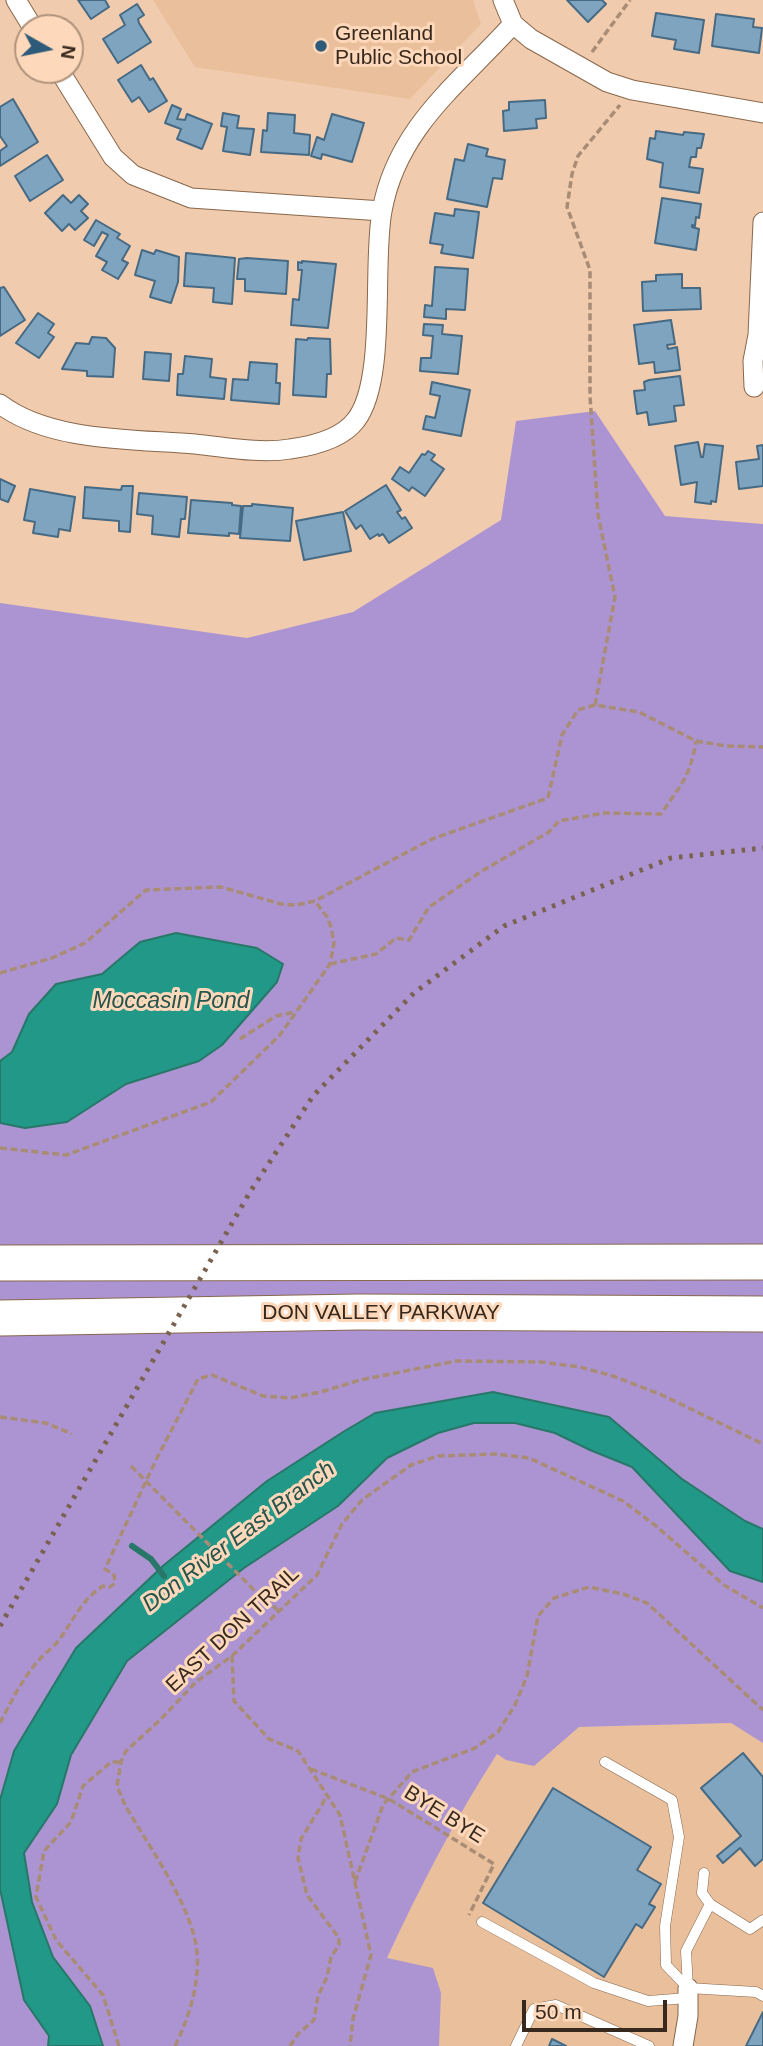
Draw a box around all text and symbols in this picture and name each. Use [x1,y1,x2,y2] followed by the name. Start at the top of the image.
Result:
[14,14,84,84] north arrow
[335,21,462,71] place label: Greenland Public School
[313,38,329,54] marker: Greenland Public School
[57,44,80,60] text: N
[92,988,250,1016] water label: Moccasin Pond
[262,1300,500,1326] street label: DON VALLEY PARKWAY
[137,1456,341,1618] water label: Don River East Branch
[161,1562,305,1698] street label: EAST DON TRAIL
[399,1781,489,1849] street label: BYE BYE
[525,1986,670,2030] scale bar
[535,2000,582,2023] text: 50 m

